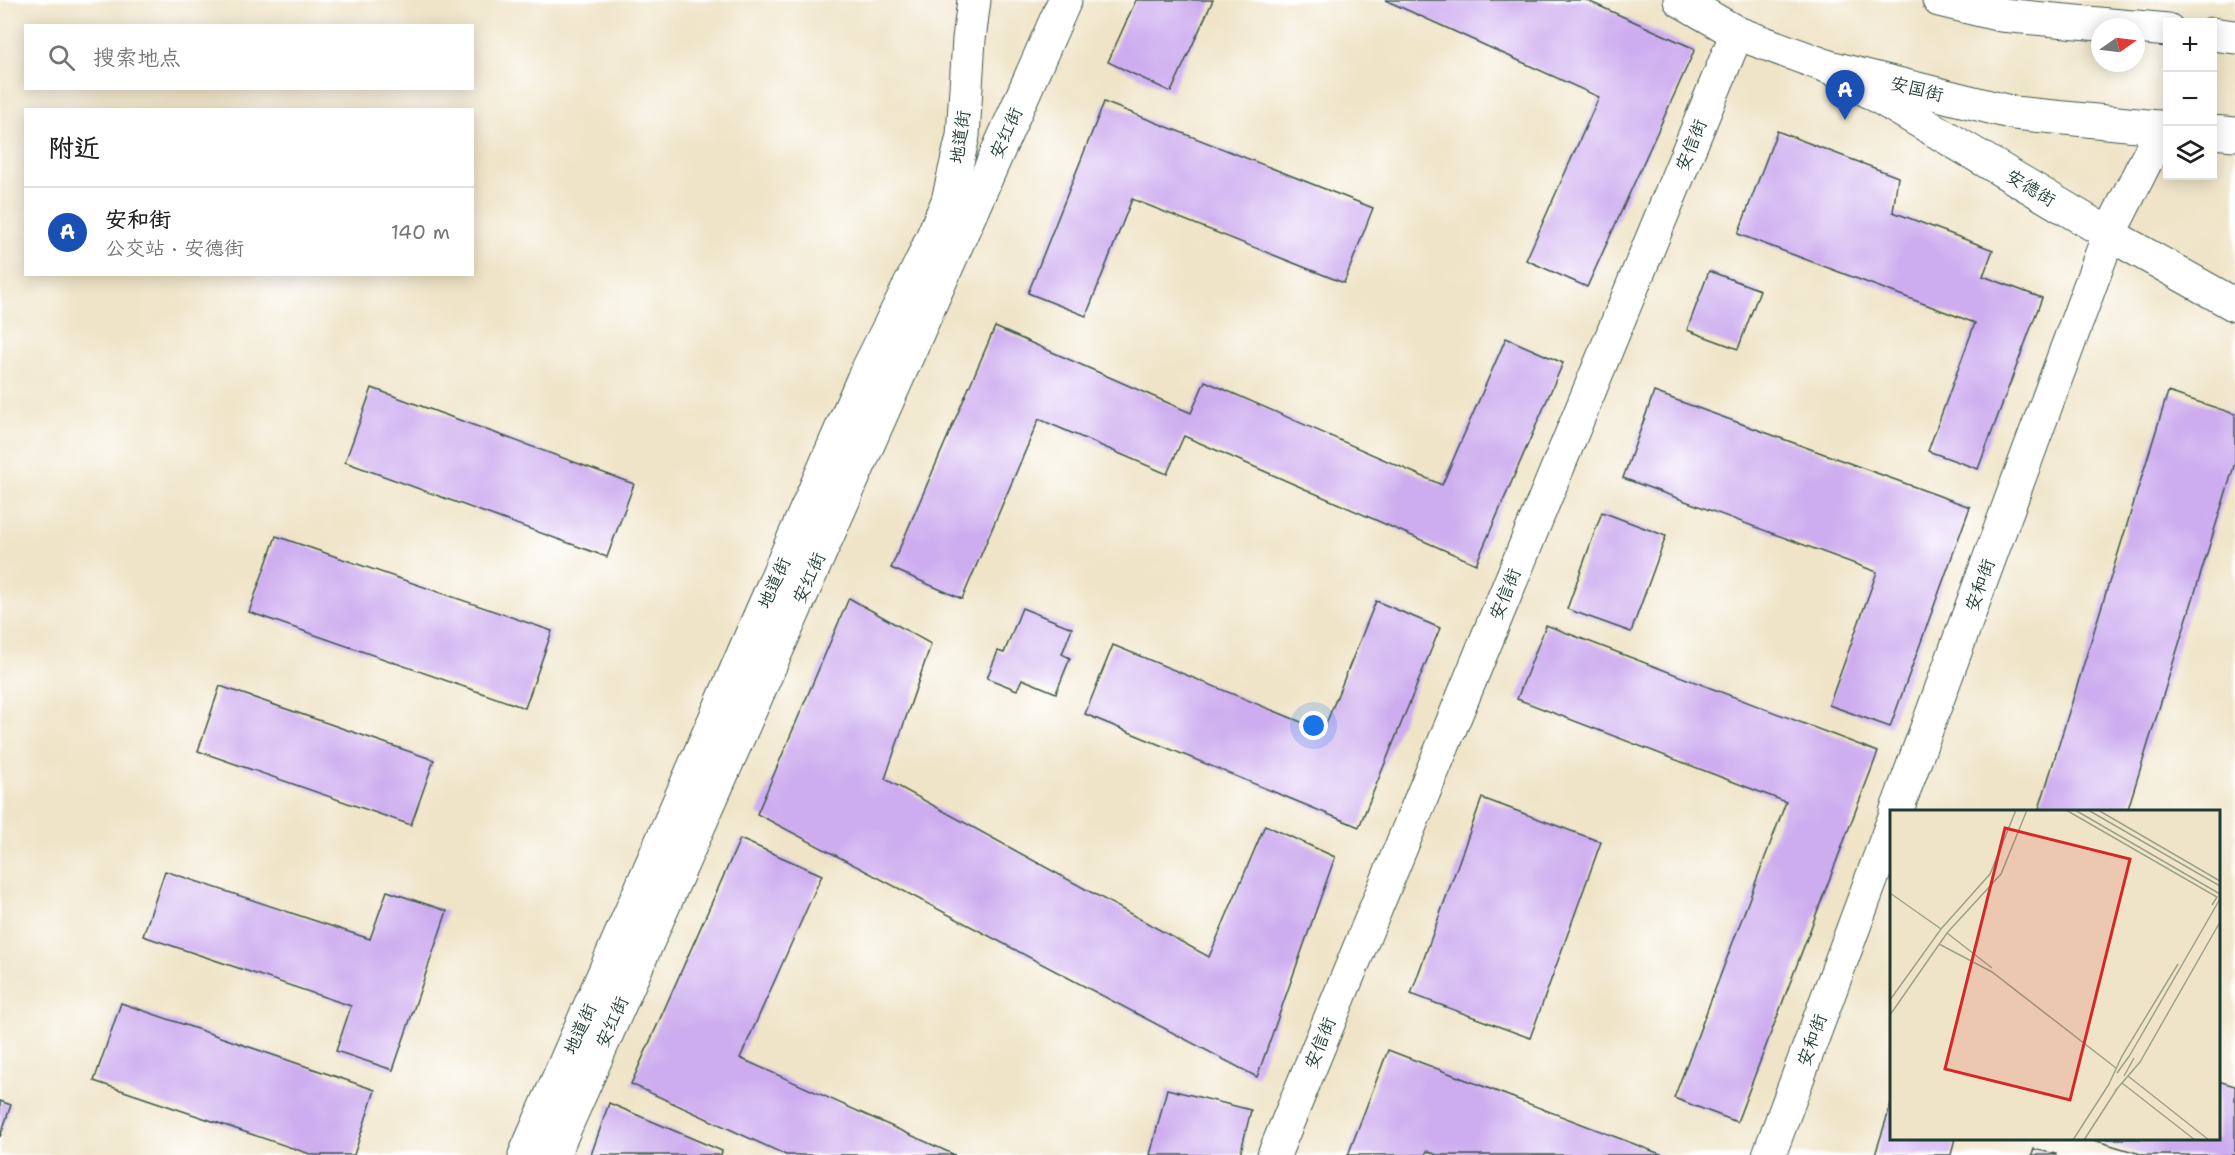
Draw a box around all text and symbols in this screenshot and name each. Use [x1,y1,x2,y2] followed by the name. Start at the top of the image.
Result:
[2091,18,2145,72] north arrow
[2163,18,2217,180] map controls
[2163,18,2217,72] button: +
[24,24,474,90] search box
[45,41,78,74] icon: search
[93,43,181,72] text: 搜索地点
[1826,70,1864,120] pin: A
[1888,71,1946,107] street label: 安国街
[2163,72,2217,126] button: −
[984,103,1028,163] street label: 安红街
[944,109,976,165] street label: 地道街
[1670,115,1712,175] street label: 安信街
[2163,126,2217,180] button: layers
[48,130,100,165] text: 附近
[2002,164,2060,212] street label: 安德街
[105,205,171,234] text: 安和街
[60,219,75,245] text: A
[391,219,450,245] text: 140 m
[105,235,244,261] text: 公交站 · 安德街
[787,548,831,608] street label: 安红街
[752,553,796,613] street label: 地道街
[1959,556,2001,614] street label: 安和街
[1484,564,1526,624] street label: 安信街
[1299,711,1328,740] your location
[1890,810,2220,1140] inset map
[590,992,634,1052] street label: 安红街
[558,999,602,1059] street label: 地道街
[1791,1011,1833,1069] street label: 安和街
[1299,1013,1341,1073] street label: 安信街

